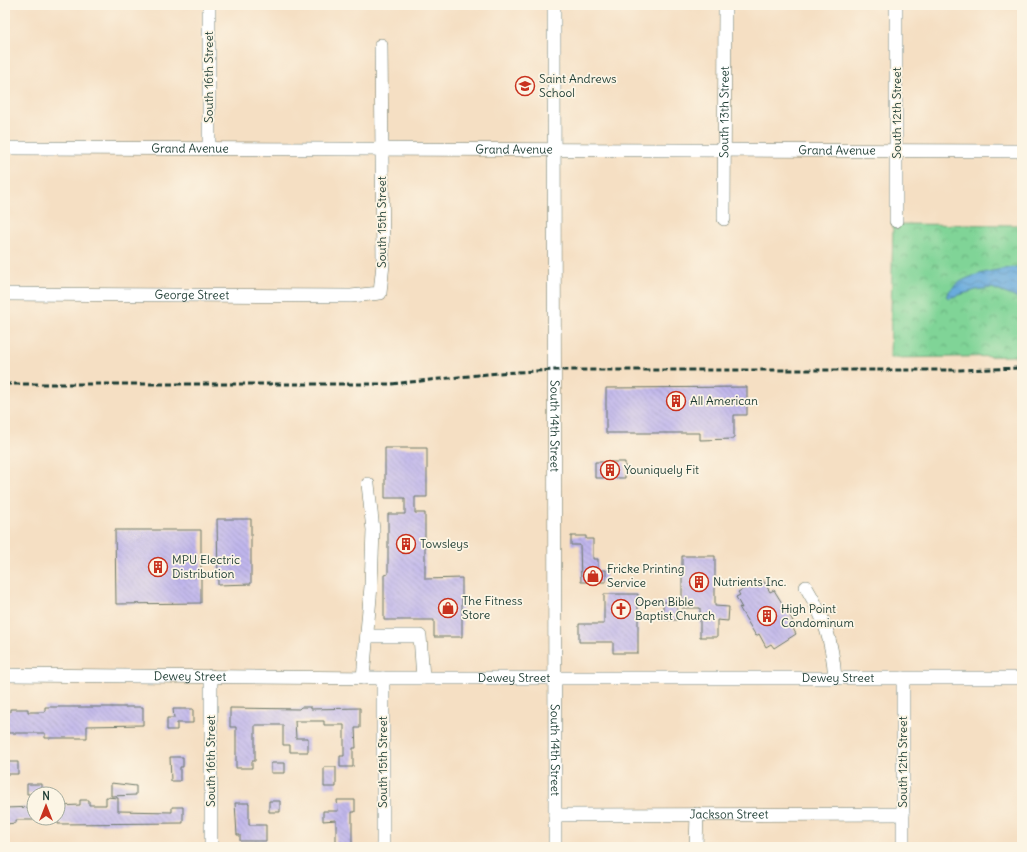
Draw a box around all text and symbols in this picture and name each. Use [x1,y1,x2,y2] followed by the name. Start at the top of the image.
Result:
[201,31,216,123] street label: South 16th Street
[716,66,732,158] street label: South 13th Street
[889,67,904,159] street label: South 12th Street
[539,71,617,100] place label: Saint Andrews School
[514,75,536,97] school or university icon: Saint Andrews School
[151,140,229,156] street label: Grand Avenue
[475,141,553,157] street label: Grand Avenue
[798,142,876,158] street label: Grand Avenue
[374,176,389,268] street label: South 15th Street
[155,287,229,302] street label: George Street
[547,380,563,472] street label: South 14th Street
[665,390,687,412] building icon: All American
[690,393,758,408] place label: All American
[599,459,621,481] building icon: Youniquely Fit
[624,462,699,477] place label: Youniquely Fit
[395,533,417,555] building icon: Towsleys
[420,536,469,551] place label: Towsleys
[172,552,240,581] place label: MPU Electric Distribution
[147,556,169,578] building icon: MPU Electric Distribution
[607,561,684,590] place label: Fricke Printing Service
[582,565,604,587] shop icon: Fricke Printing Service
[688,571,710,593] building icon: Nutrients Inc.
[713,574,786,589] place label: Nutrients Inc.
[462,593,522,622] place label: The Fitness Store
[635,594,715,623] place label: Open Bible Baptist Church
[437,597,459,619] shop icon: The Fitness Store
[610,598,632,620] church icon: Open Bible Baptist Church
[781,601,854,630] place label: High Point Condominum
[756,605,778,627] building icon: High Point Condominum
[154,668,226,684] street label: Dewey Street
[478,670,550,685] street label: Dewey Street
[802,670,874,685] street label: Dewey Street
[548,704,563,796] street label: South 14th Street
[203,715,218,807] street label: South 16th Street
[375,716,390,808] street label: South 15th Street
[895,716,910,808] street label: South 12th Street
[26,786,66,826] north arrow
[42,789,50,803] text: N
[689,806,769,822] street label: Jackson Street

